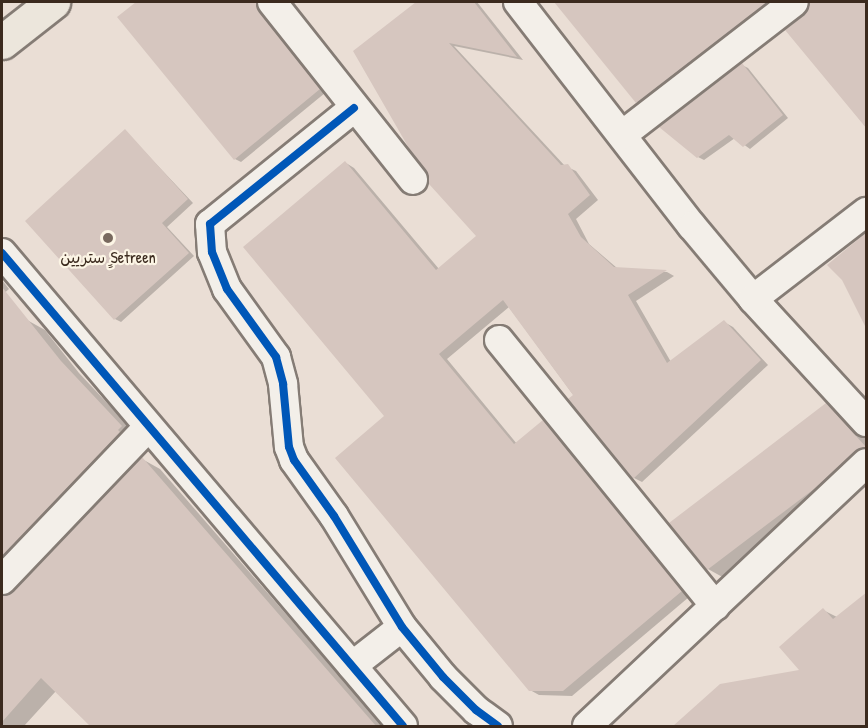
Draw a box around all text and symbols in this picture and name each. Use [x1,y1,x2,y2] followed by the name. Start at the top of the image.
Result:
[101,231,115,245] marker: ستريين ٍSetreen
[61,247,155,267] place label: ستريين ٍSetreen

